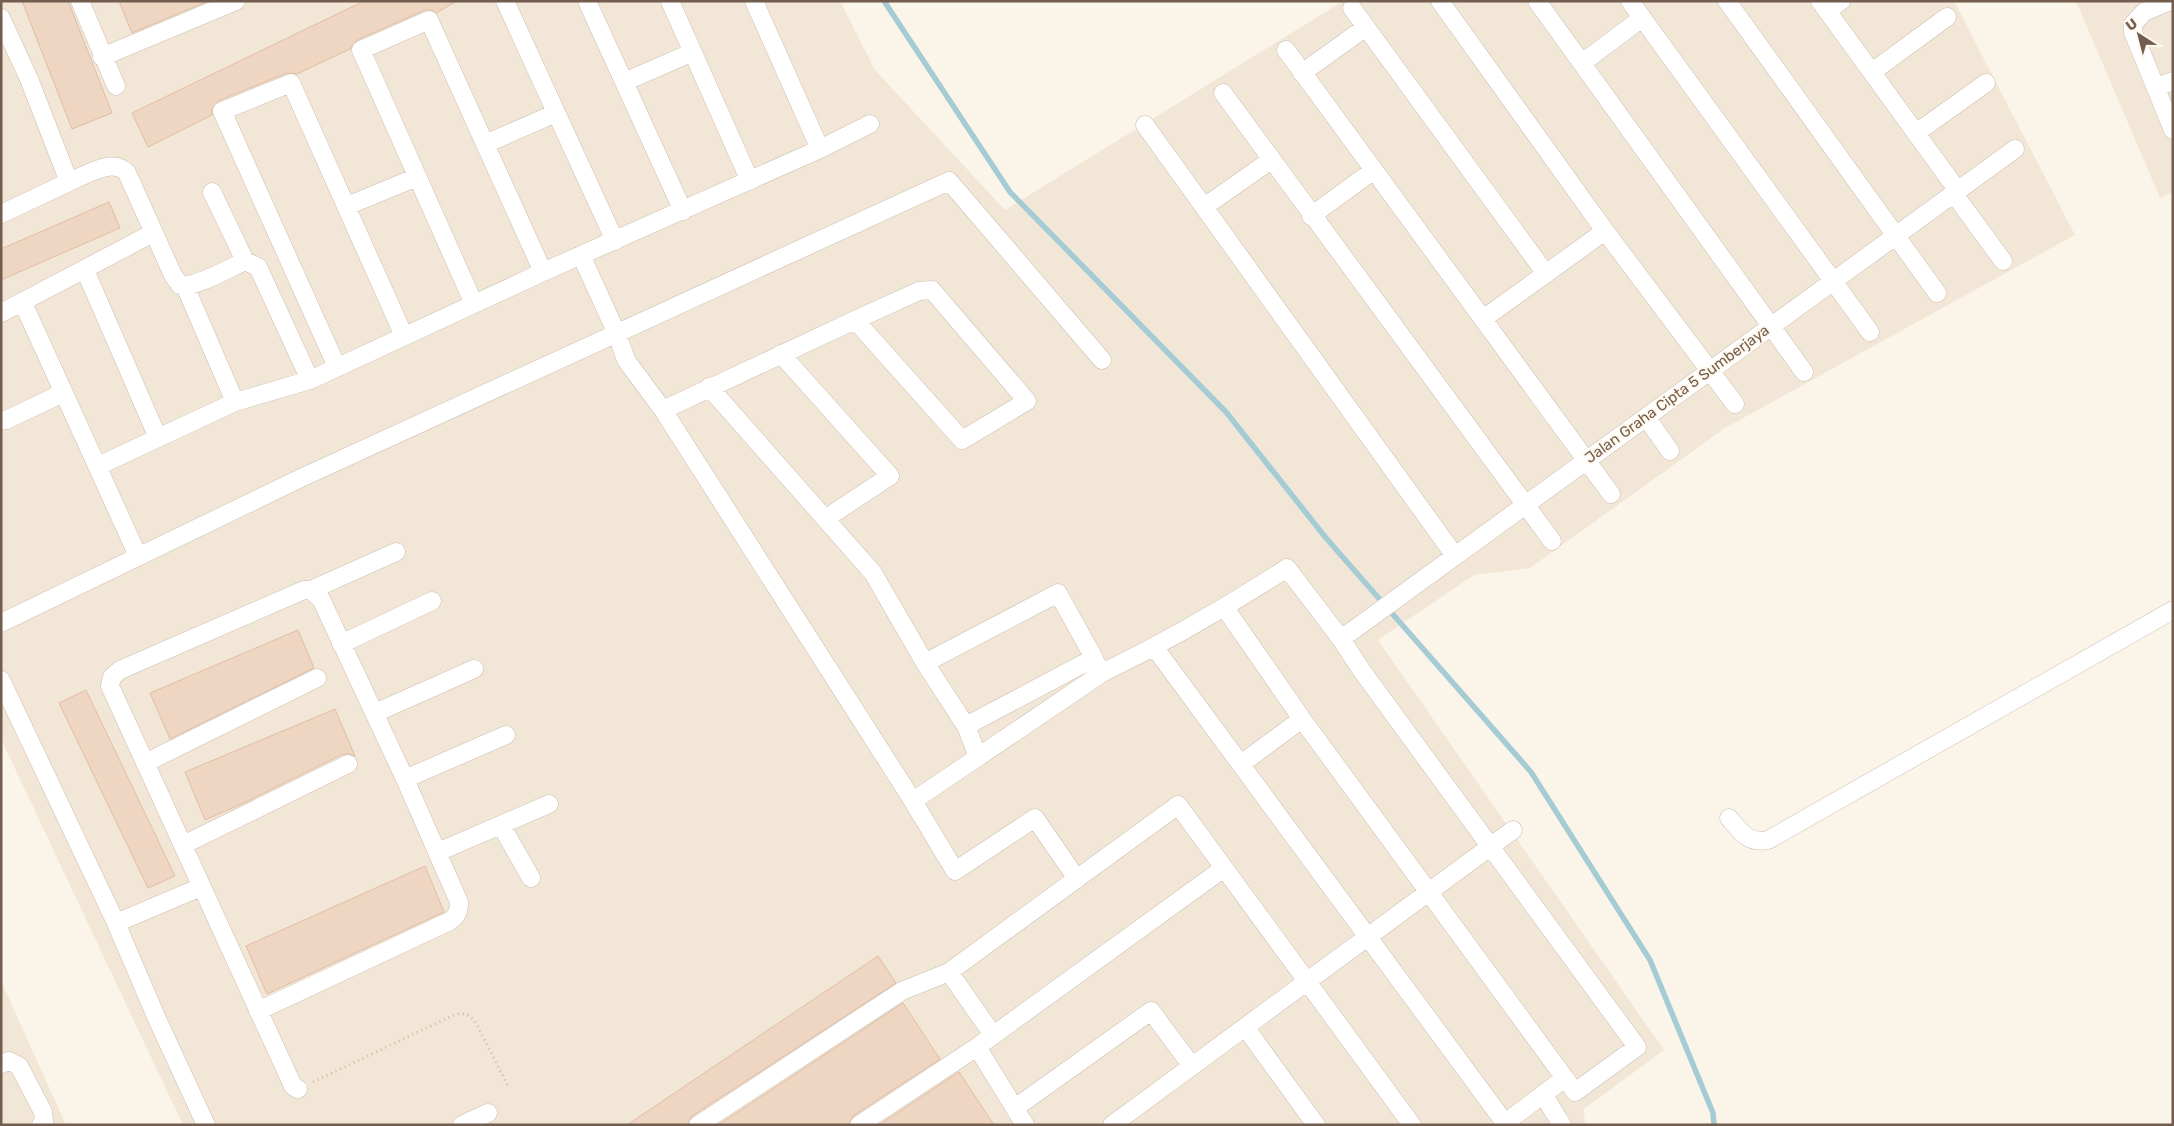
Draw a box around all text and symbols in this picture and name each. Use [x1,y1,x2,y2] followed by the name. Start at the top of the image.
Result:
[2114,10,2164,60] north arrow
[2123,15,2141,35] text: U
[1581,321,1773,467] street label: Jalan Graha Cipta 5 Sumberjaya

